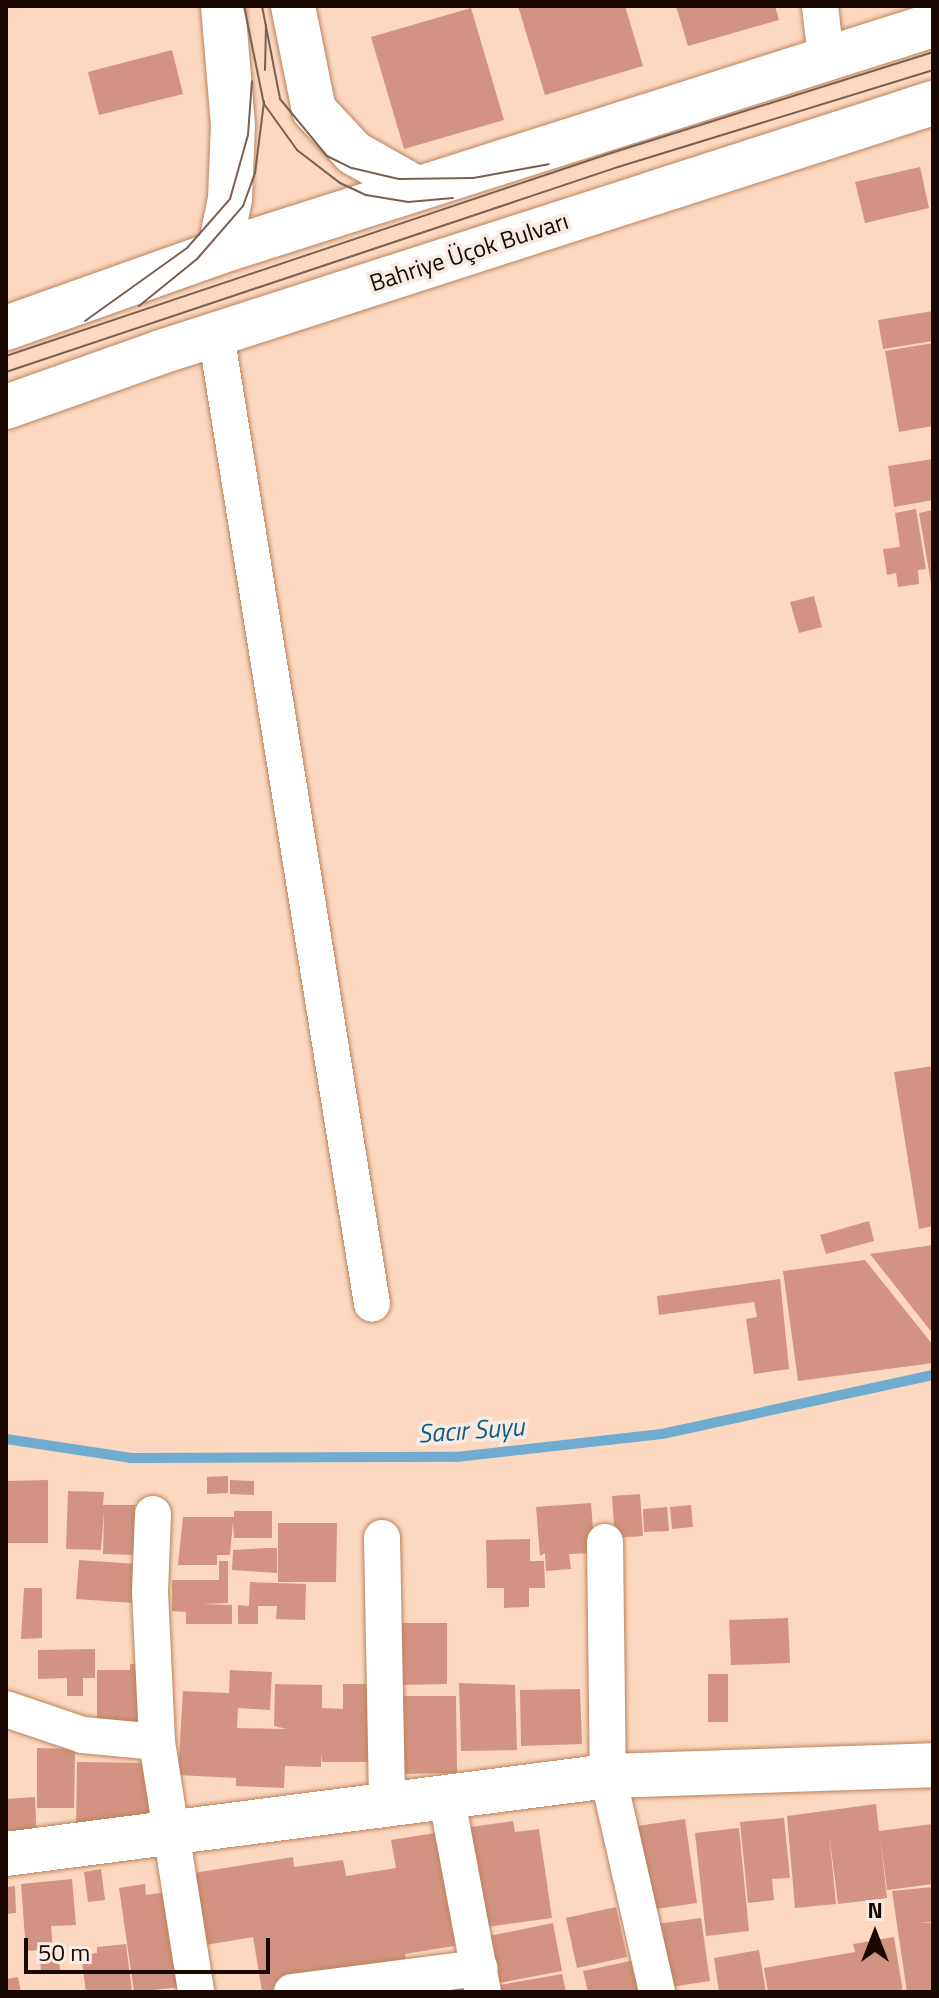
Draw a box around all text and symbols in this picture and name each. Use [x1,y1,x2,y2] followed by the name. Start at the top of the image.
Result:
[366,206,572,298] street label: Bahriye Üçok Bulvarı
[417,1411,525,1449] water label: Sacır Suyu
[867,1893,883,1927] text: N
[835,1894,915,1974] north arrow
[28,1922,274,1972] scale bar
[38,1934,90,1970] text: 50 m

